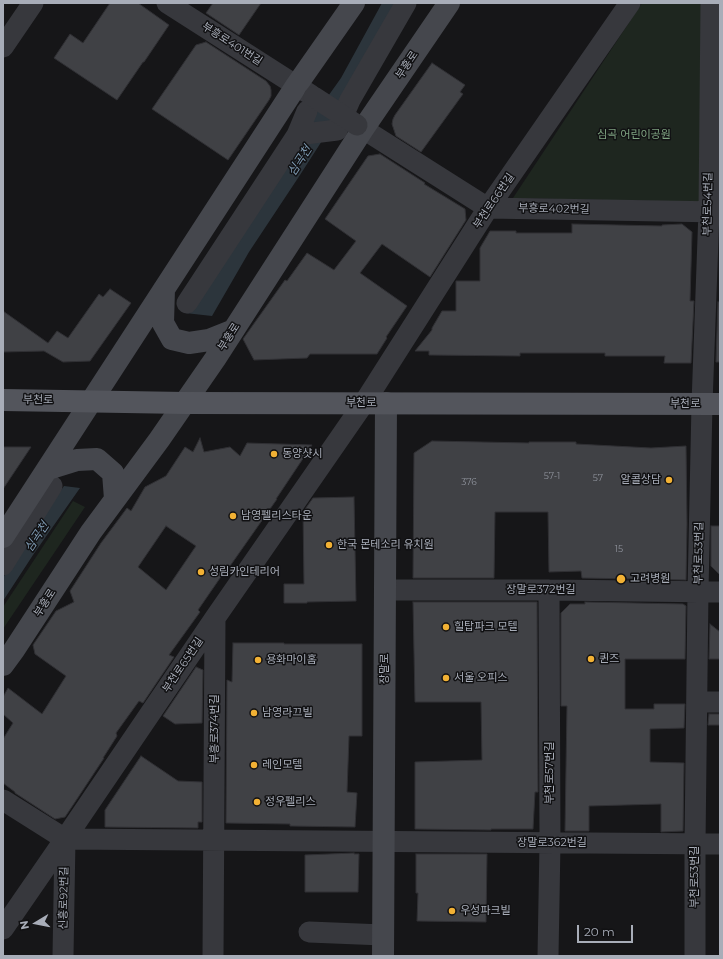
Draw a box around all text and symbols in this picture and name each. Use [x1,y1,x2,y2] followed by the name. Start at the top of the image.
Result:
[199,20,265,68] street label: 부흥로401번길
[393,49,421,81] street label: 부흥로
[597,128,671,142] park label: 심곡 어린이공원
[285,143,315,179] water label: 심곡천
[471,171,517,231] street label: 부천로66번길
[701,172,715,236] street label: 부천로54번길
[518,202,590,216] street label: 부흥로402번길
[215,321,243,353] street label: 부흥로
[23,393,53,407] street label: 부천로
[346,396,376,410] street label: 부천로
[670,397,700,411] street label: 부천로
[282,447,322,461] place label: 동양샷시
[269,449,279,459] marker: 동양샷시
[544,471,560,481] house number: 57-1
[593,473,603,483] house number: 57
[621,473,661,487] place label: 알콜상담
[664,475,674,485] marker: 알콜상담
[461,477,477,487] house number: 376
[241,509,312,523] place label: 남영펠리스타운
[228,511,238,521] marker: 남영펠리스타운
[22,519,52,555] water label: 심곡천
[692,521,706,585] street label: 부천로53번길
[337,538,434,552] place label: 한국 몬테소리 유치원
[324,540,334,550] marker: 한국 몬테소리 유치원
[615,544,623,554] house number: 15
[209,565,280,579] place label: 성림카인테리어
[196,567,206,577] marker: 성림카인테리어
[630,572,670,586] place label: 고려병원
[615,573,627,585] marker: 고려병원
[506,583,576,597] street label: 장말로372번길
[31,587,59,619] street label: 부흥로
[454,620,518,634] place label: 힐탑파크 모텔
[441,622,451,632] marker: 힐탑파크 모텔
[160,635,206,695] street label: 부천로65번길
[599,652,619,666] place label: 퀸즈
[266,653,317,667] place label: 용화마이홈
[378,654,392,684] street label: 장말로
[586,654,596,664] marker: 퀸즈
[253,655,263,665] marker: 용화마이홈
[454,671,507,685] place label: 서울 오피스
[441,673,451,683] marker: 서울 오피스
[208,694,222,764] street label: 부흥로374번길
[262,706,313,720] place label: 남영라끄빌
[249,708,259,718] marker: 남영라끄빌
[543,741,557,805] street label: 부천로57번길
[262,758,302,772] place label: 레인모텔
[249,760,259,770] marker: 레인모텔
[265,795,316,809] place label: 정우펠리스
[252,797,262,807] marker: 정우펠리스
[517,836,587,850] street label: 장말로362번길
[688,846,702,908] street label: 부천로53번길
[57,866,71,930] street label: 신흥로92번길
[16,903,56,943] north arrow
[460,904,511,918] place label: 우성파크빌
[447,906,457,916] marker: 우성파크빌
[579,917,635,943] scale bar
[17,919,32,931] text: N
[584,924,615,939] text: 20 m

